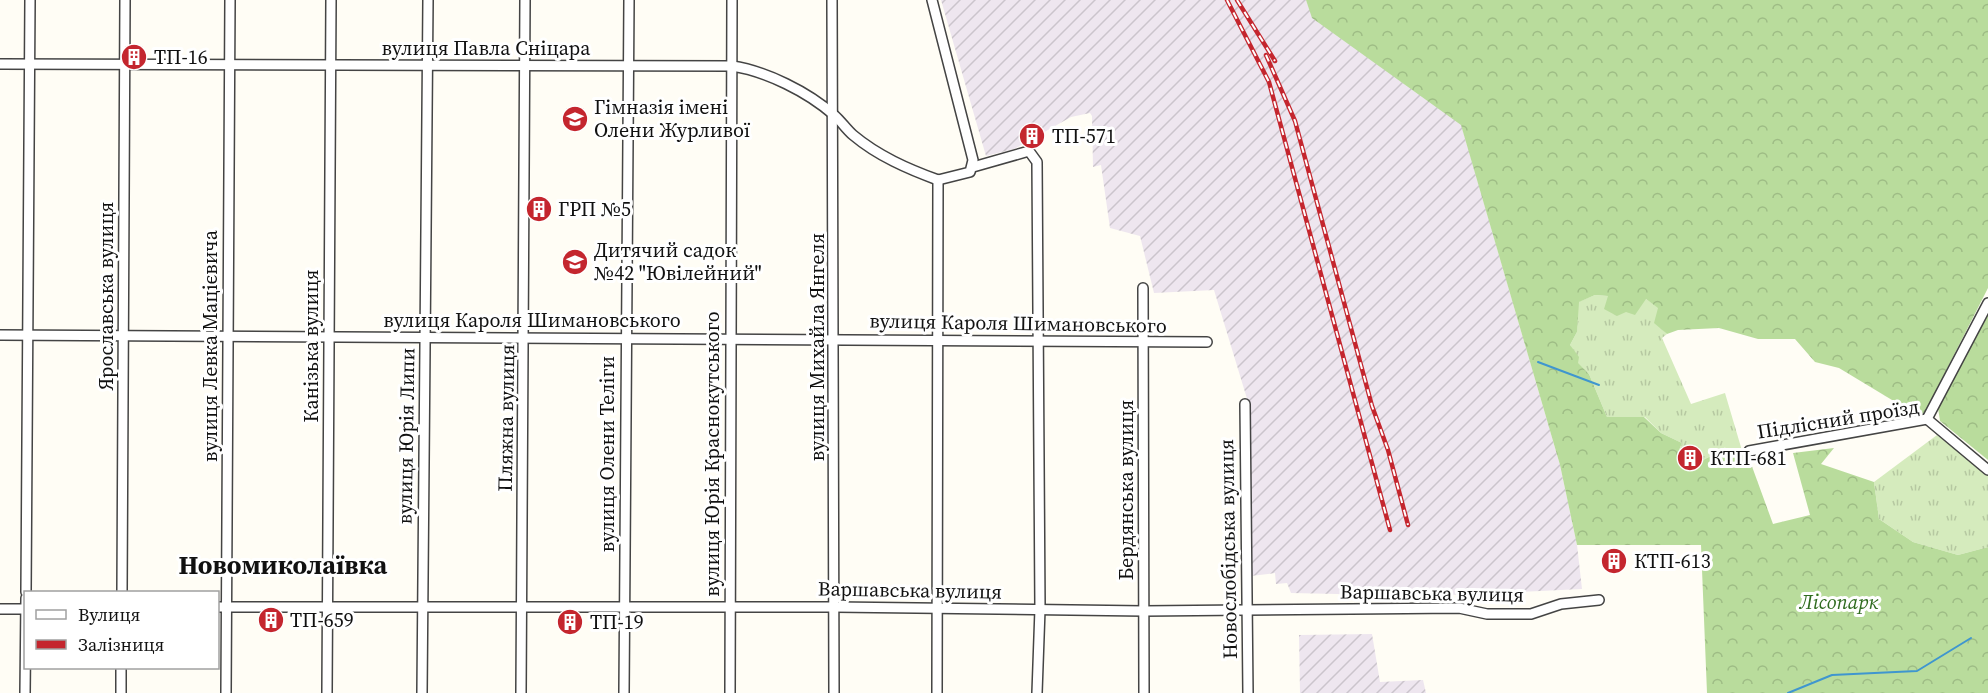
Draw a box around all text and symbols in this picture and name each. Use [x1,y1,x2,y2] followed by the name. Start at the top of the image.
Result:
[382,34,591,62] street label: вулиця Павла Сніцара
[119,42,149,72] building icon: ТП-16
[154,43,208,71] place label: ТП-16
[594,93,751,144] place label: Гімназія імені Олени Журливої
[560,104,590,134] school or university icon: Гімназія імені Олени Журливої
[1017,121,1047,151] building icon: ТП-571
[1052,122,1116,150] place label: ТП-571
[524,194,554,224] building icon: ГРП №5
[558,195,631,223] place label: ГРП №5
[92,202,120,390] street label: Ярославська вулиця
[196,229,224,462] street label: вулиця Левка Мацієвича
[803,233,831,461] street label: вулиця Михайла Янгеля
[594,236,762,287] place label: Дитячий садок №42 "Ювілейний"
[560,247,590,277] school or university icon: Дитячий садок №42 "Ювілейний"
[297,269,325,423] street label: Канізька вулиця
[383,306,681,334] street label: вулиця Кароля Шимановського
[869,306,1167,340] street label: вулиця Кароля Шимановського
[698,311,726,597] street label: вулиця Юрія Краснокутського
[491,344,521,492] street label: Пляжна вулиця
[390,347,422,525] street label: вулиця Юрія Липи
[593,356,621,552] street label: вулиця Олени Теліги
[1755,392,1921,446] street label: Підлісний проїзд
[1112,400,1140,580] street label: Бердянська вулиця
[1212,439,1244,659] street label: Новослобідська вулиця
[1675,443,1705,473] building icon: КТП-681
[1710,444,1787,472] place label: КТП-681
[1599,546,1629,576] building icon: КТП-613
[179,547,388,583] district label: Новомиколаївка
[1634,547,1711,575] place label: КТП-613
[818,574,1002,606] street label: Варшавська вулиця
[1340,577,1524,609] street label: Варшавська вулиця
[1799,588,1878,616] park label: Лісопарк
[24,591,219,669] legend
[78,602,140,627] text: Вулиця
[256,605,286,635] building icon: ТП-659
[290,606,354,634] place label: ТП-659
[555,607,585,637] building icon: ТП-19
[590,608,644,636] place label: ТП-19
[78,632,164,657] text: Залізниця

